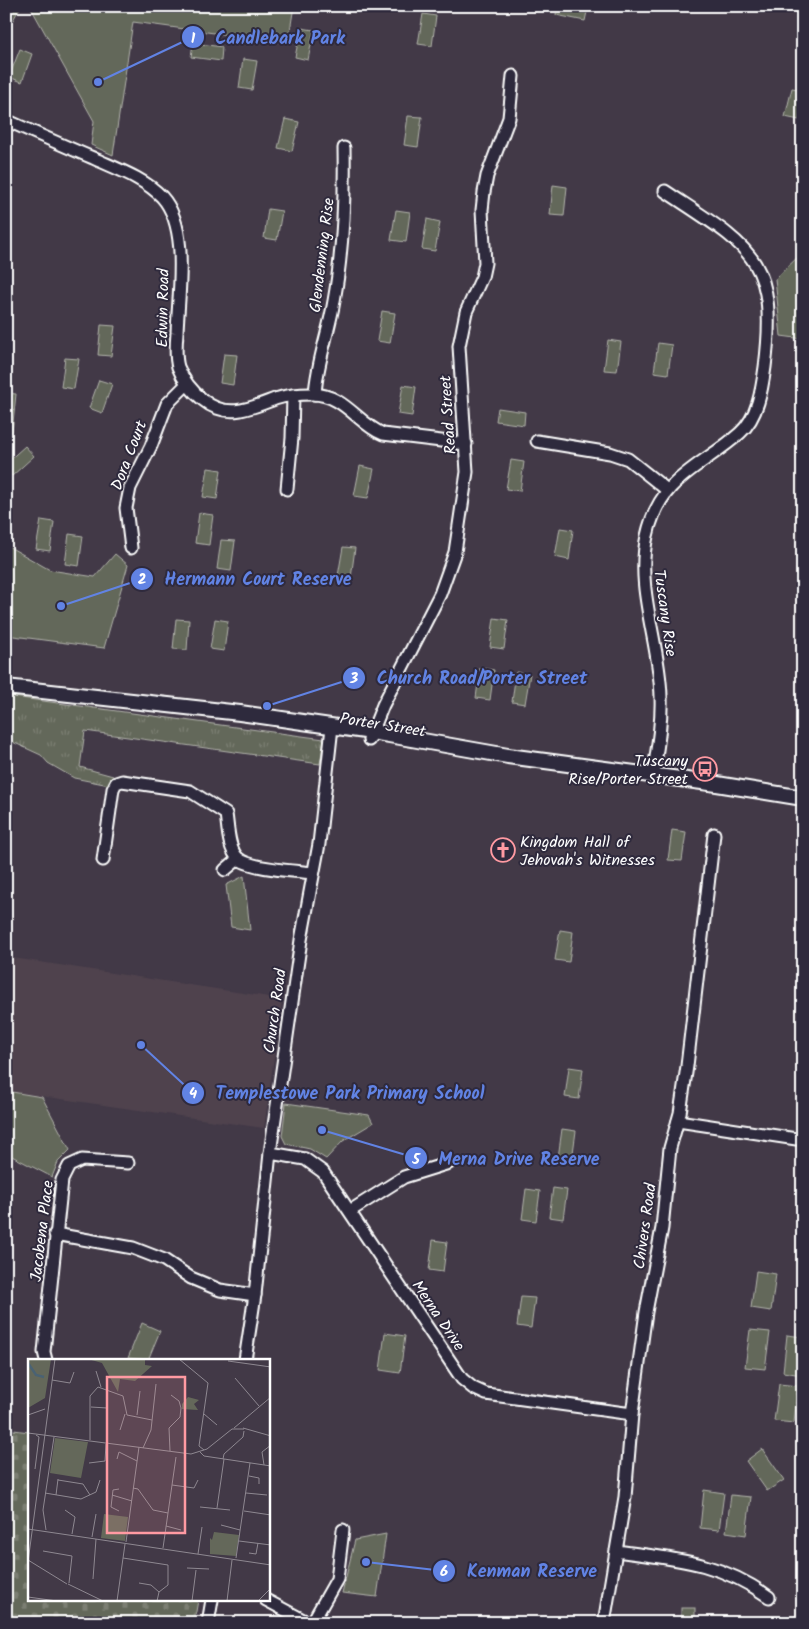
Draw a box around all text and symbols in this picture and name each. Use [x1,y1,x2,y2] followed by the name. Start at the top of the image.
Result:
[180,21,355,54] callout: Candlebark Park
[215,25,346,54] text: Candlebark Park
[191,27,196,51] text: 1
[303,196,342,314] street label: Glendenning Rise
[150,267,177,348] street label: Edwin Road
[433,374,464,455] street label: Read Street
[105,416,154,494] street label: Dora Court
[130,562,362,595] callout: Hermann Court Reserve
[164,566,352,595] text: Hermann Court Reserve
[138,568,147,592] text: 2
[646,568,683,658] street label: Tuscany Rise
[341,661,597,694] callout: Church Road/Porter Street
[377,665,588,694] text: Church Road/Porter Street
[349,667,358,691] text: 3
[338,706,428,745] street label: Porter Street
[568,749,689,792] place label: Tuscany Rise/Porter Street
[692,756,718,782] bus stop icon: Tuscany Rise/Porter Street
[520,830,655,873] place label: Kingdom Hall of Jehovah's Witnesses
[490,837,516,863] church icon: Kingdom Hall of Jehovah's Witnesses
[257,966,294,1055] street label: Church Road
[181,1077,495,1110] callout: Templestowe Park Primary School
[215,1080,485,1109] text: Templestowe Park Primary School
[189,1082,197,1106] text: 4
[403,1142,609,1175] callout: Merna Drive Reserve
[438,1146,600,1175] text: Merna Drive Reserve
[411,1148,421,1172] text: 5
[24,1179,61,1283] street label: Jacobena Place
[627,1181,664,1271] street label: Chivers Road
[405,1275,471,1356] street label: Merna Drive
[28,1359,270,1602] inset map
[432,1554,607,1587] callout: Kenman Reserve
[467,1558,597,1587] text: Kenman Reserve
[440,1560,448,1584] text: 6

